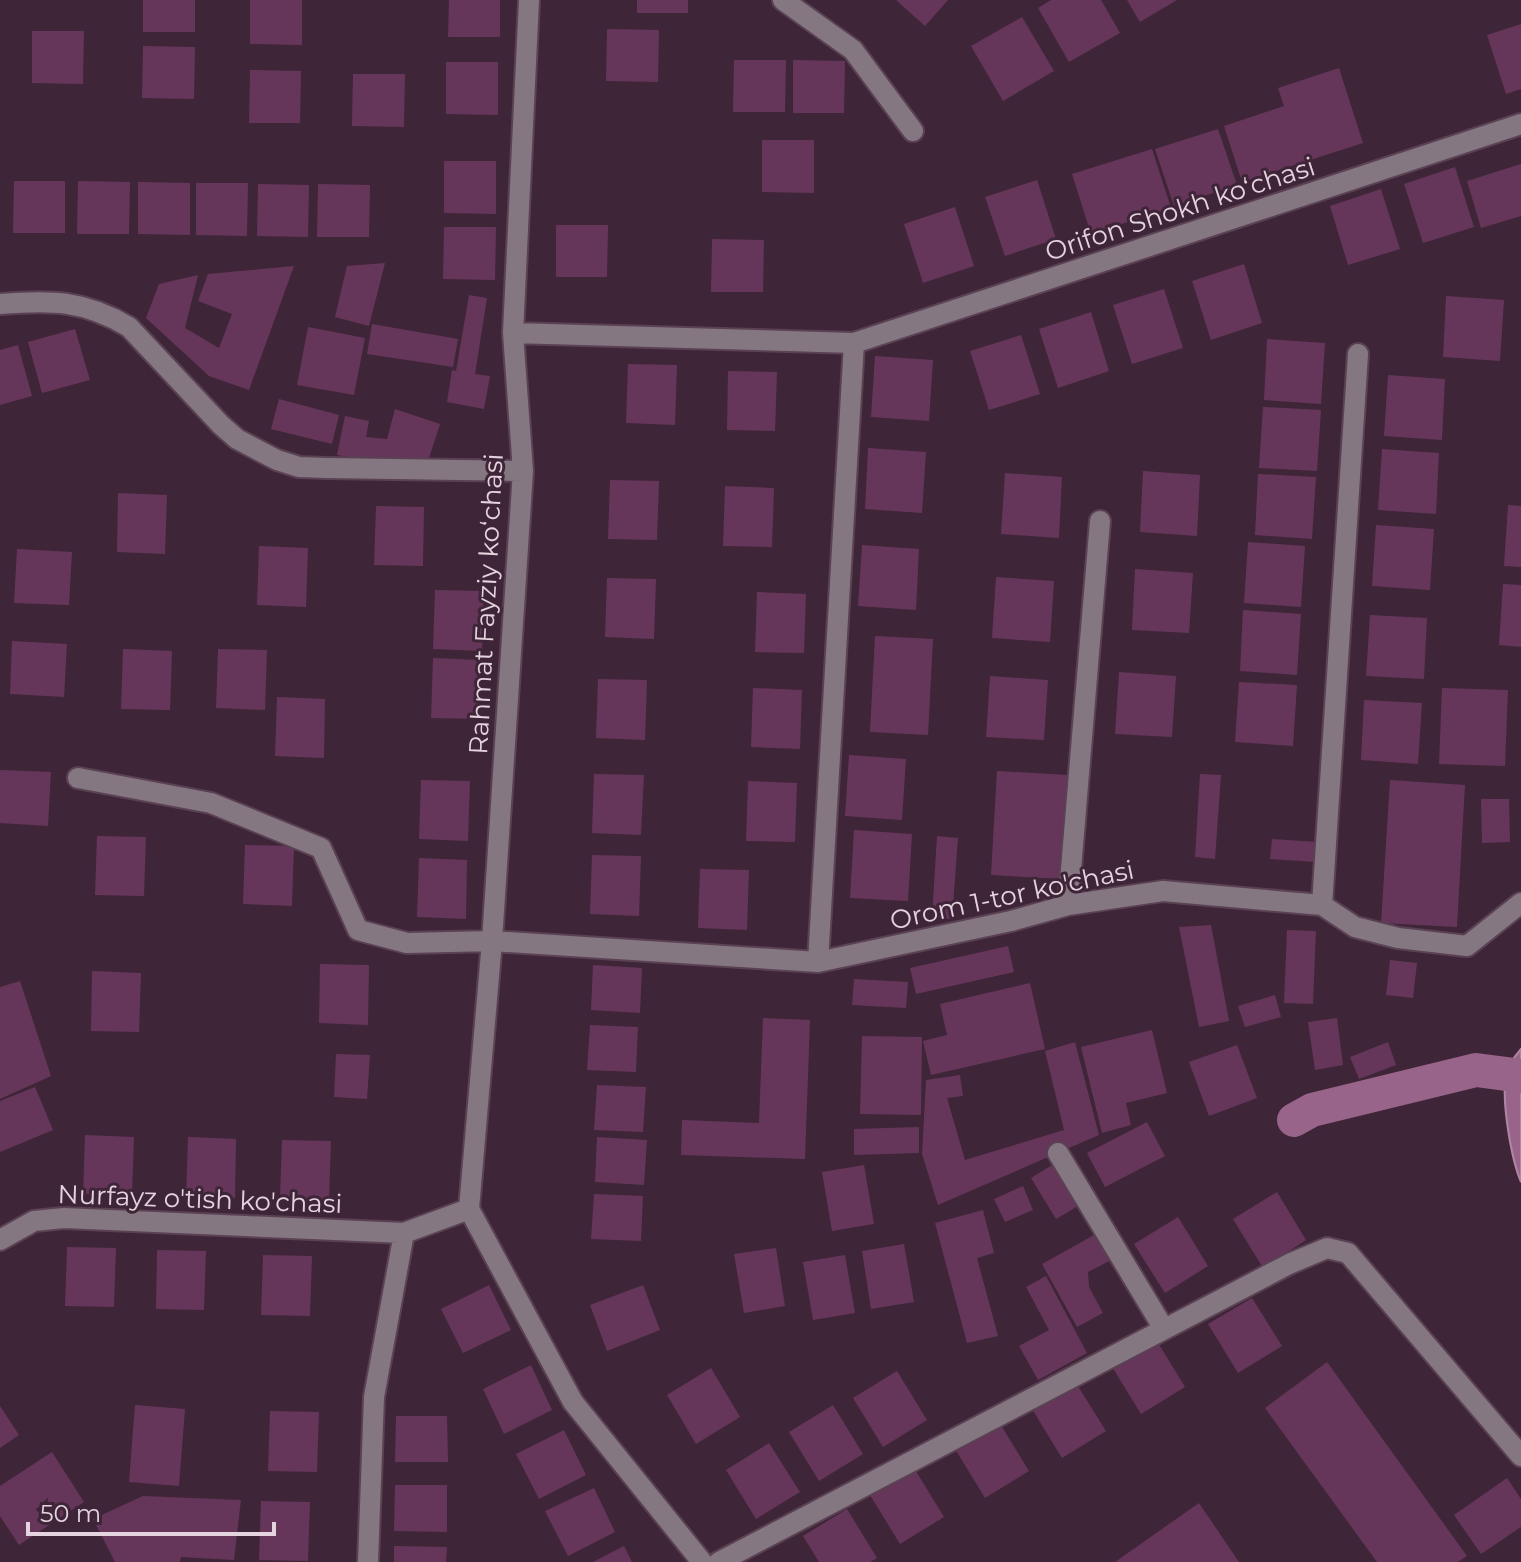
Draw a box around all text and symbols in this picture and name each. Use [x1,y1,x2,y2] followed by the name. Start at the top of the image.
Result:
[1041,150,1319,268] street label: Orifon Shokh koʻchasi
[462,453,510,755] street label: Rahmat Fayziy koʻchasi
[887,854,1137,936] street label: Orom 1-tor ko'chasi
[57,1178,343,1220] street label: Nurfayz o'tish ko'chasi
[28,1486,274,1536] scale bar
[40,1499,101,1528] text: 50 m

